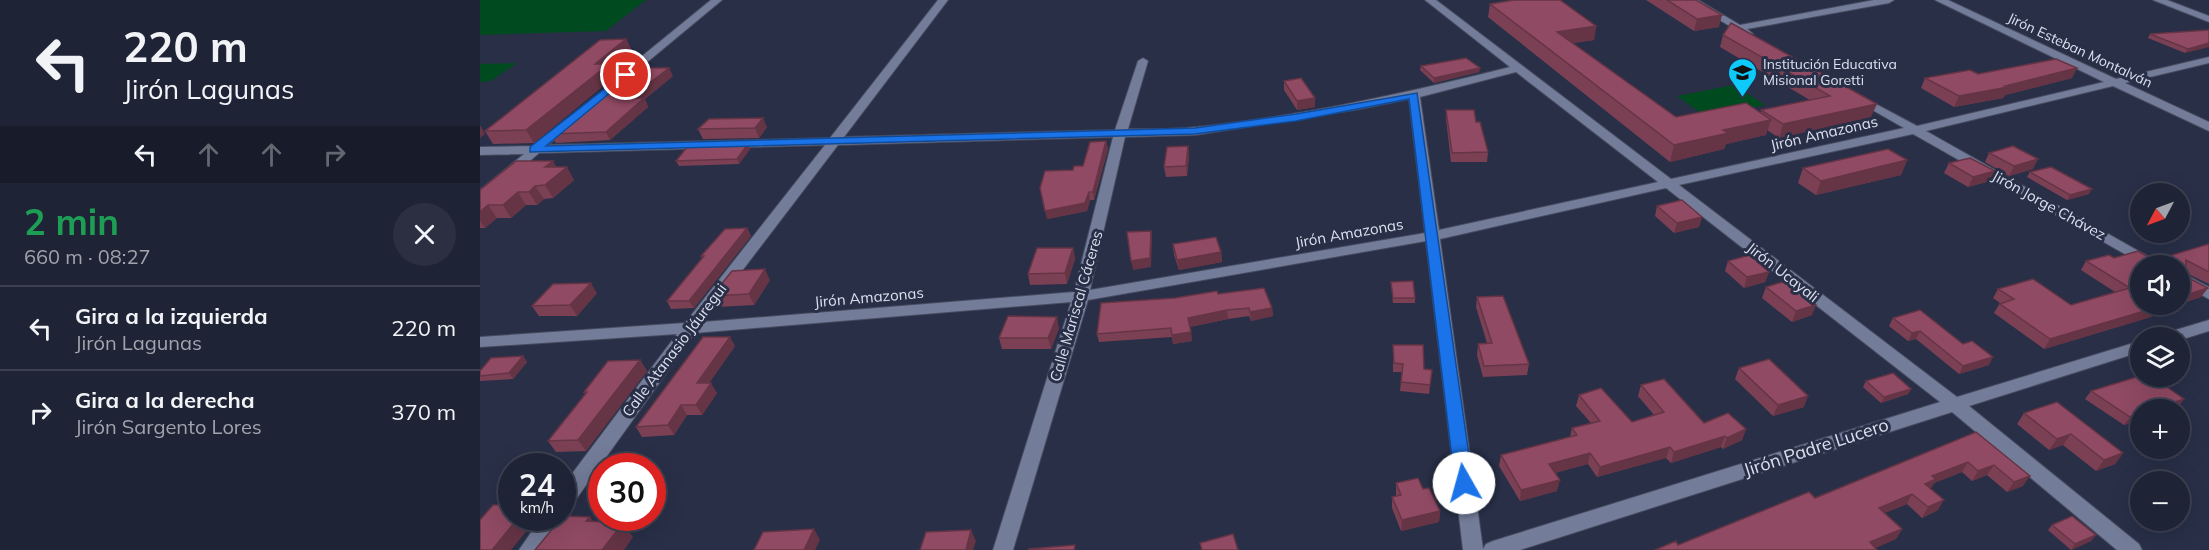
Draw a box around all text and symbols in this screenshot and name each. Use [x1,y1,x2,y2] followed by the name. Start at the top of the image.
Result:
[2005,9,2155,91] street label: Jirón Esteban Montalván
[123,20,248,73] text: 220 m
[24,24,102,102] icon: left
[600,49,651,100] pin
[1763,55,1897,89] place label: Institución Educativa Misional Goretti
[1726,56,1758,98] school or university icon: Institución Educativa Misional Goretti
[609,58,642,91] icon: arrive
[123,72,294,106] text: Jirón Lagunas
[1768,111,1880,155] street label: Jirón Amazonas
[129,138,162,171] icon: left
[192,138,225,171] icon: ahead
[255,138,288,171] icon: ahead
[318,138,351,171] icon: right
[1989,166,2109,244] street label: Jirón Jorge Chávez
[2130,183,2190,243] north arrow
[2130,183,2190,531] map controls
[24,199,119,244] text: 2 min
[393,203,456,266] button: close
[1293,214,1405,252] street label: Jirón Amazonas
[1045,228,1107,384] street label: Calle Mariscal Cáceres
[1743,238,1823,306] street label: Jirón Ucayali
[24,244,150,269] text: 660 m · 08:27
[2130,255,2190,315] button: sound
[618,280,730,420] street label: Calle Atanasio Jáuregui
[814,283,924,311] street label: Jirón Amazonas
[75,302,268,330] text: Gira a la izquierda
[24,312,57,345] icon: left
[391,314,456,342] text: 220 m
[2130,327,2190,387] button: layers
[75,330,202,355] text: Jirón Lagunas
[75,386,255,414] text: Gira a la derecha
[24,396,57,429] icon: right
[391,398,456,426] text: 370 m
[2130,399,2190,459] button: +
[1741,413,1891,481] street label: Jirón Padre Lucero
[75,414,262,439] text: Jirón Sargento Lores
[1432,451,1496,515] position arrow
[588,453,666,531] speed limit sign: 30
[519,466,555,504] text: 24
[2130,471,2190,531] button: −
[520,498,554,517] text: km/h

